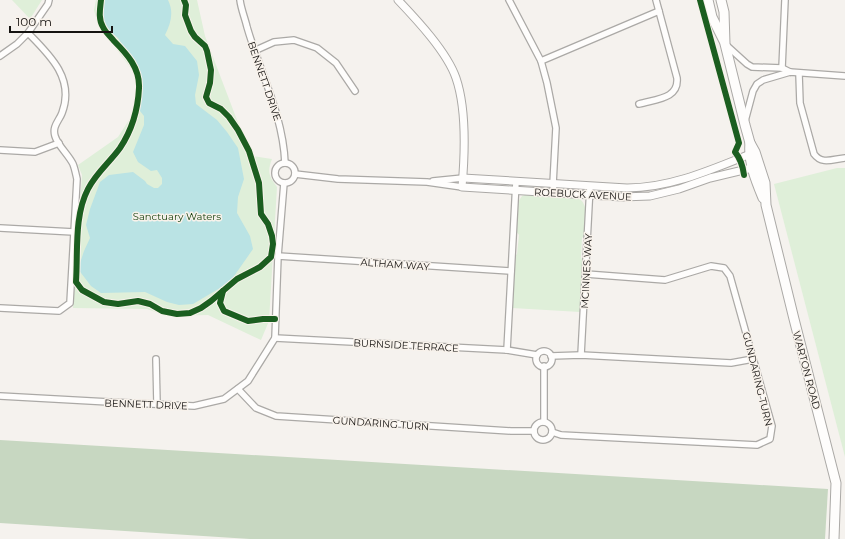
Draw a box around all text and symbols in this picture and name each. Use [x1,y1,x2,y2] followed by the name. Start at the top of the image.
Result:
[10,8,112,34] scale bar
[16,14,52,29] text: 100 m
[245,40,284,123] street label: BENNETT DRIVE
[534,185,632,204] street label: ROEBUCK AVENUE
[133,210,221,223] park label: Sanctuary Waters
[578,233,595,309] street label: MCINNES WAY
[360,256,431,273] street label: ALTHAM WAY
[790,329,823,411] street label: WARTON ROAD
[740,331,776,428] street label: GUNDARING TURN
[353,336,459,355] street label: BURNSIDE TERRACE
[104,397,188,412] street label: BENNETT DRIVE
[332,414,430,433] street label: GUNDARING TURN

